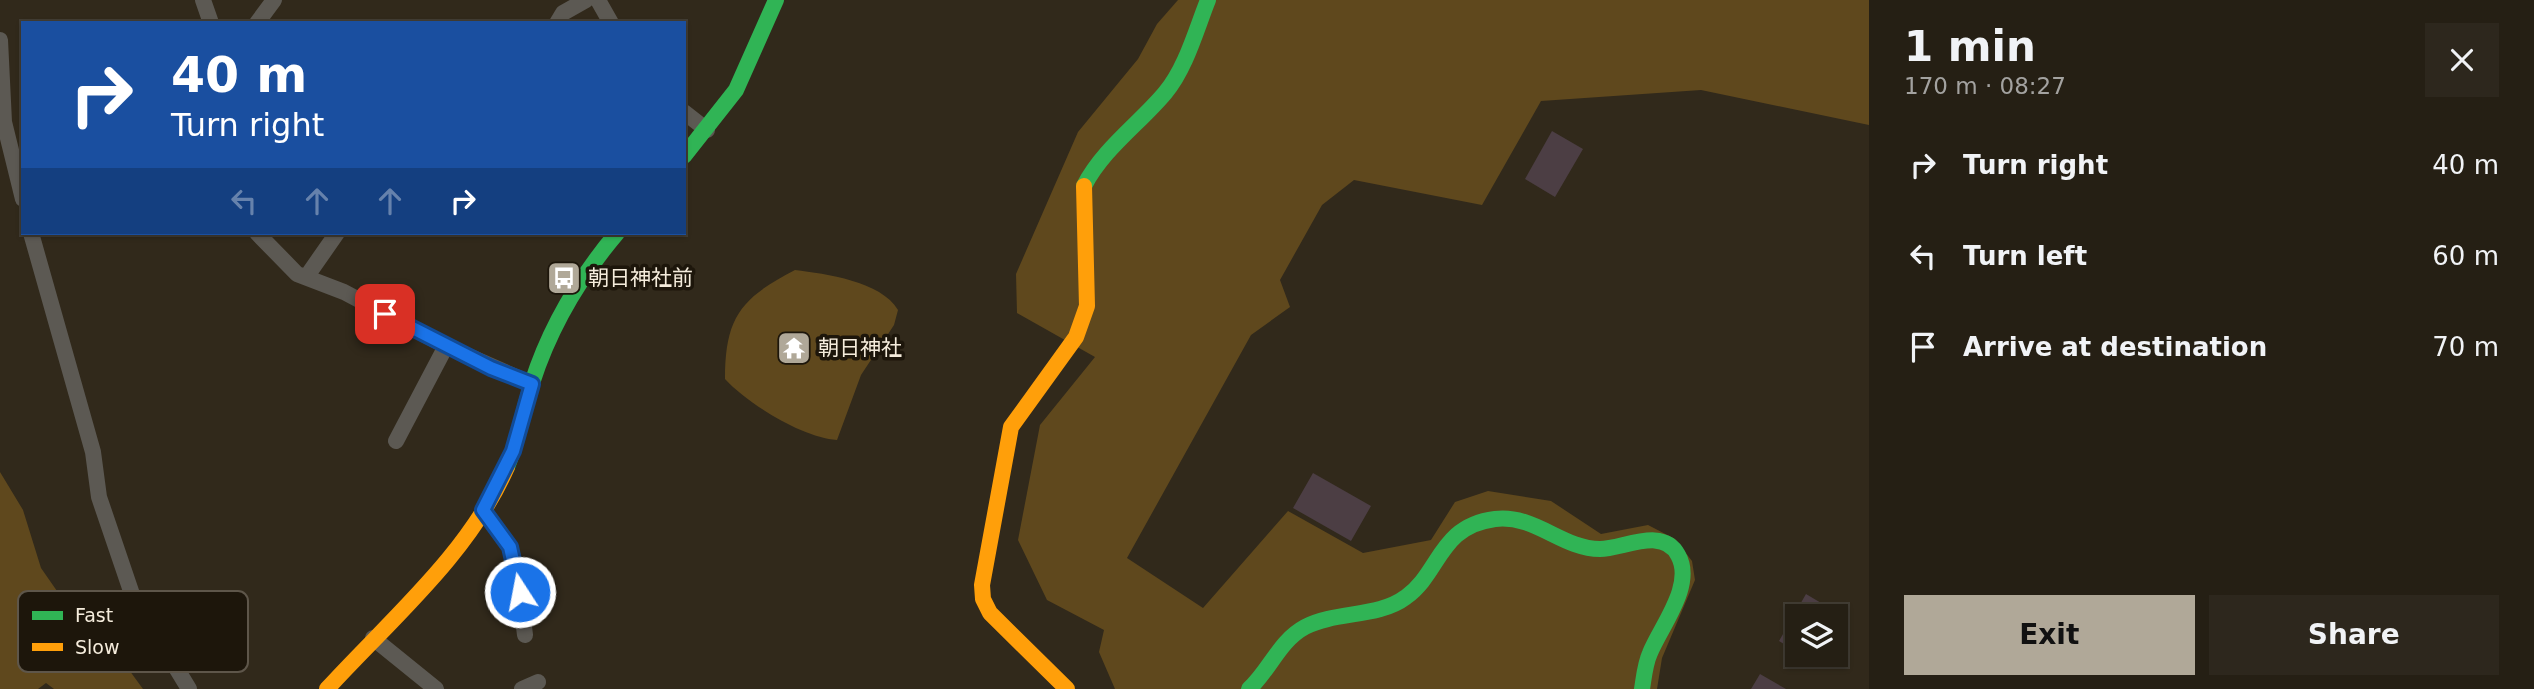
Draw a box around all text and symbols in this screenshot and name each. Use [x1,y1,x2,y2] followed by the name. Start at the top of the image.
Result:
[1904,22,2036,71] text: 1 min
[2425,23,2499,97] button: close
[171,47,307,104] text: 40 m
[56,49,147,140] icon: right
[1904,73,2066,99] text: 170 m · 08:27
[171,106,324,144] text: Turn right
[1904,146,1942,184] icon: right
[1963,150,2108,180] text: Turn right
[2432,150,2499,180] text: 40 m
[225,182,263,220] icon: left
[298,182,336,220] icon: ahead
[371,182,409,220] icon: ahead
[444,182,482,220] icon: right
[1904,237,1942,275] icon: left
[1963,241,2087,271] text: Turn left
[2432,241,2499,271] text: 60 m
[545,259,583,297] bus stop icon: 朝日神社前
[588,266,693,290] place label: 朝日神社前
[355,284,415,344] pin
[366,295,404,333] icon: arrive
[1904,328,1942,366] icon: arrive
[775,329,813,367] temple icon: 朝日神社
[1963,332,2267,362] text: Arrive at destination
[2432,332,2499,362] text: 70 m
[818,336,902,360] place label: 朝日神社
[483,555,557,629] position arrow
[18,591,248,672] legend
[1904,595,2195,675] button: Exit
[2209,595,2499,675] button: Share
[75,604,113,626] text: Fast
[1785,604,1848,667] map controls
[1785,604,1848,667] button: layers
[75,636,120,658] text: Slow

